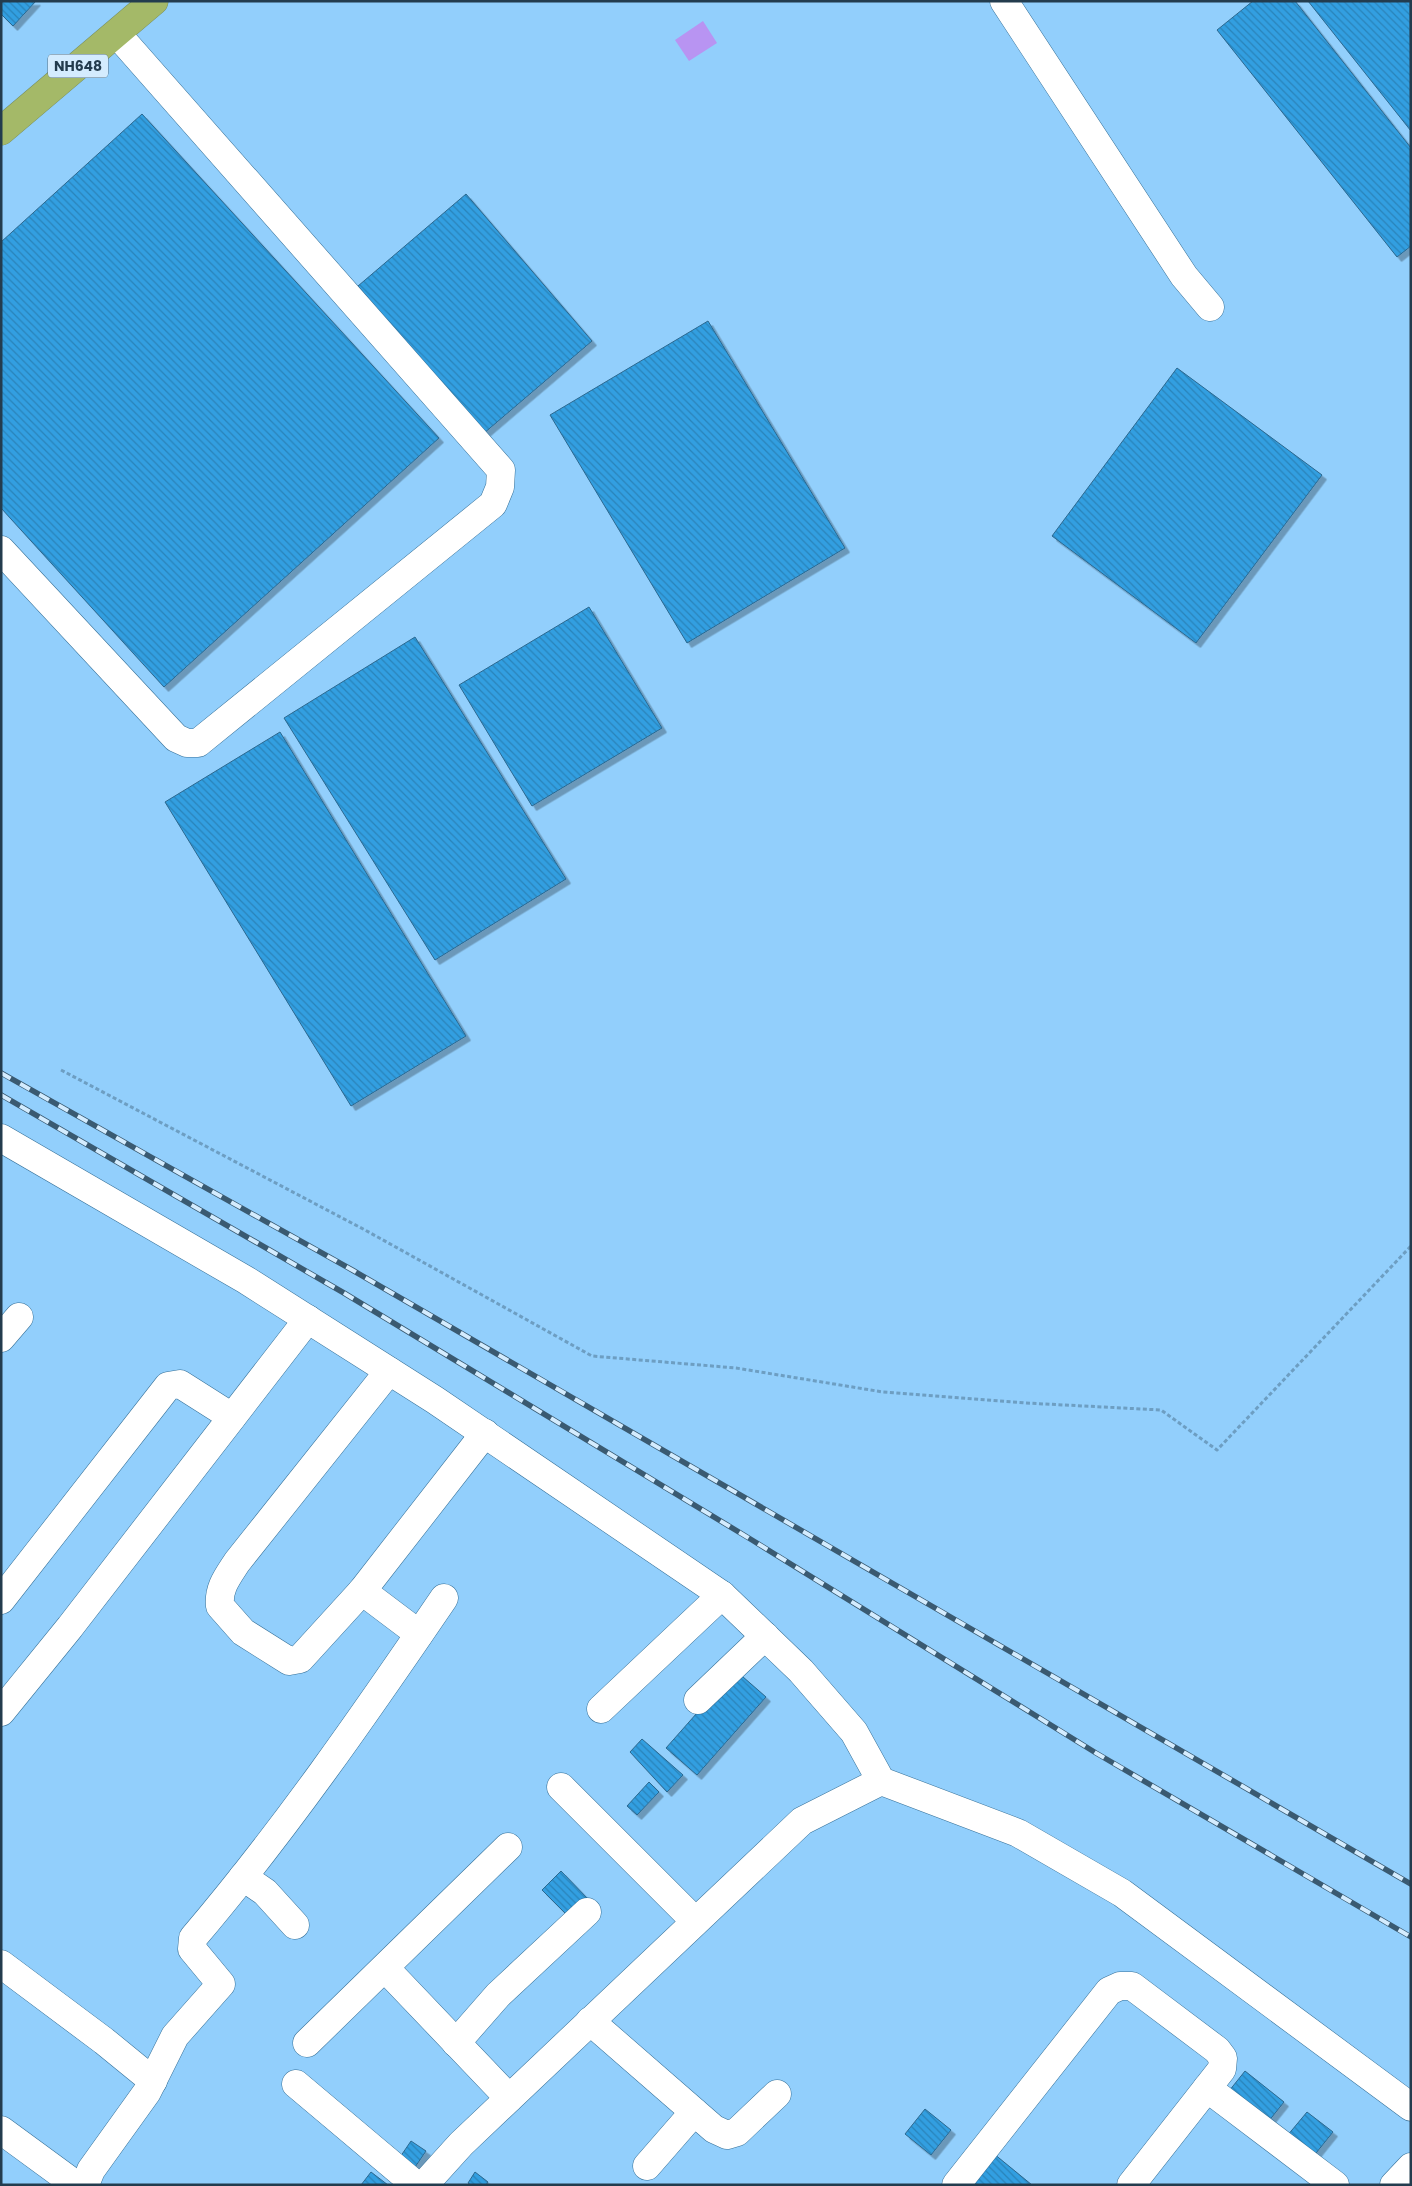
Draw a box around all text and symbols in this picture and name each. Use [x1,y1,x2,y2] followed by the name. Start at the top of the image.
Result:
[48,54,108,78] road number: NH648

